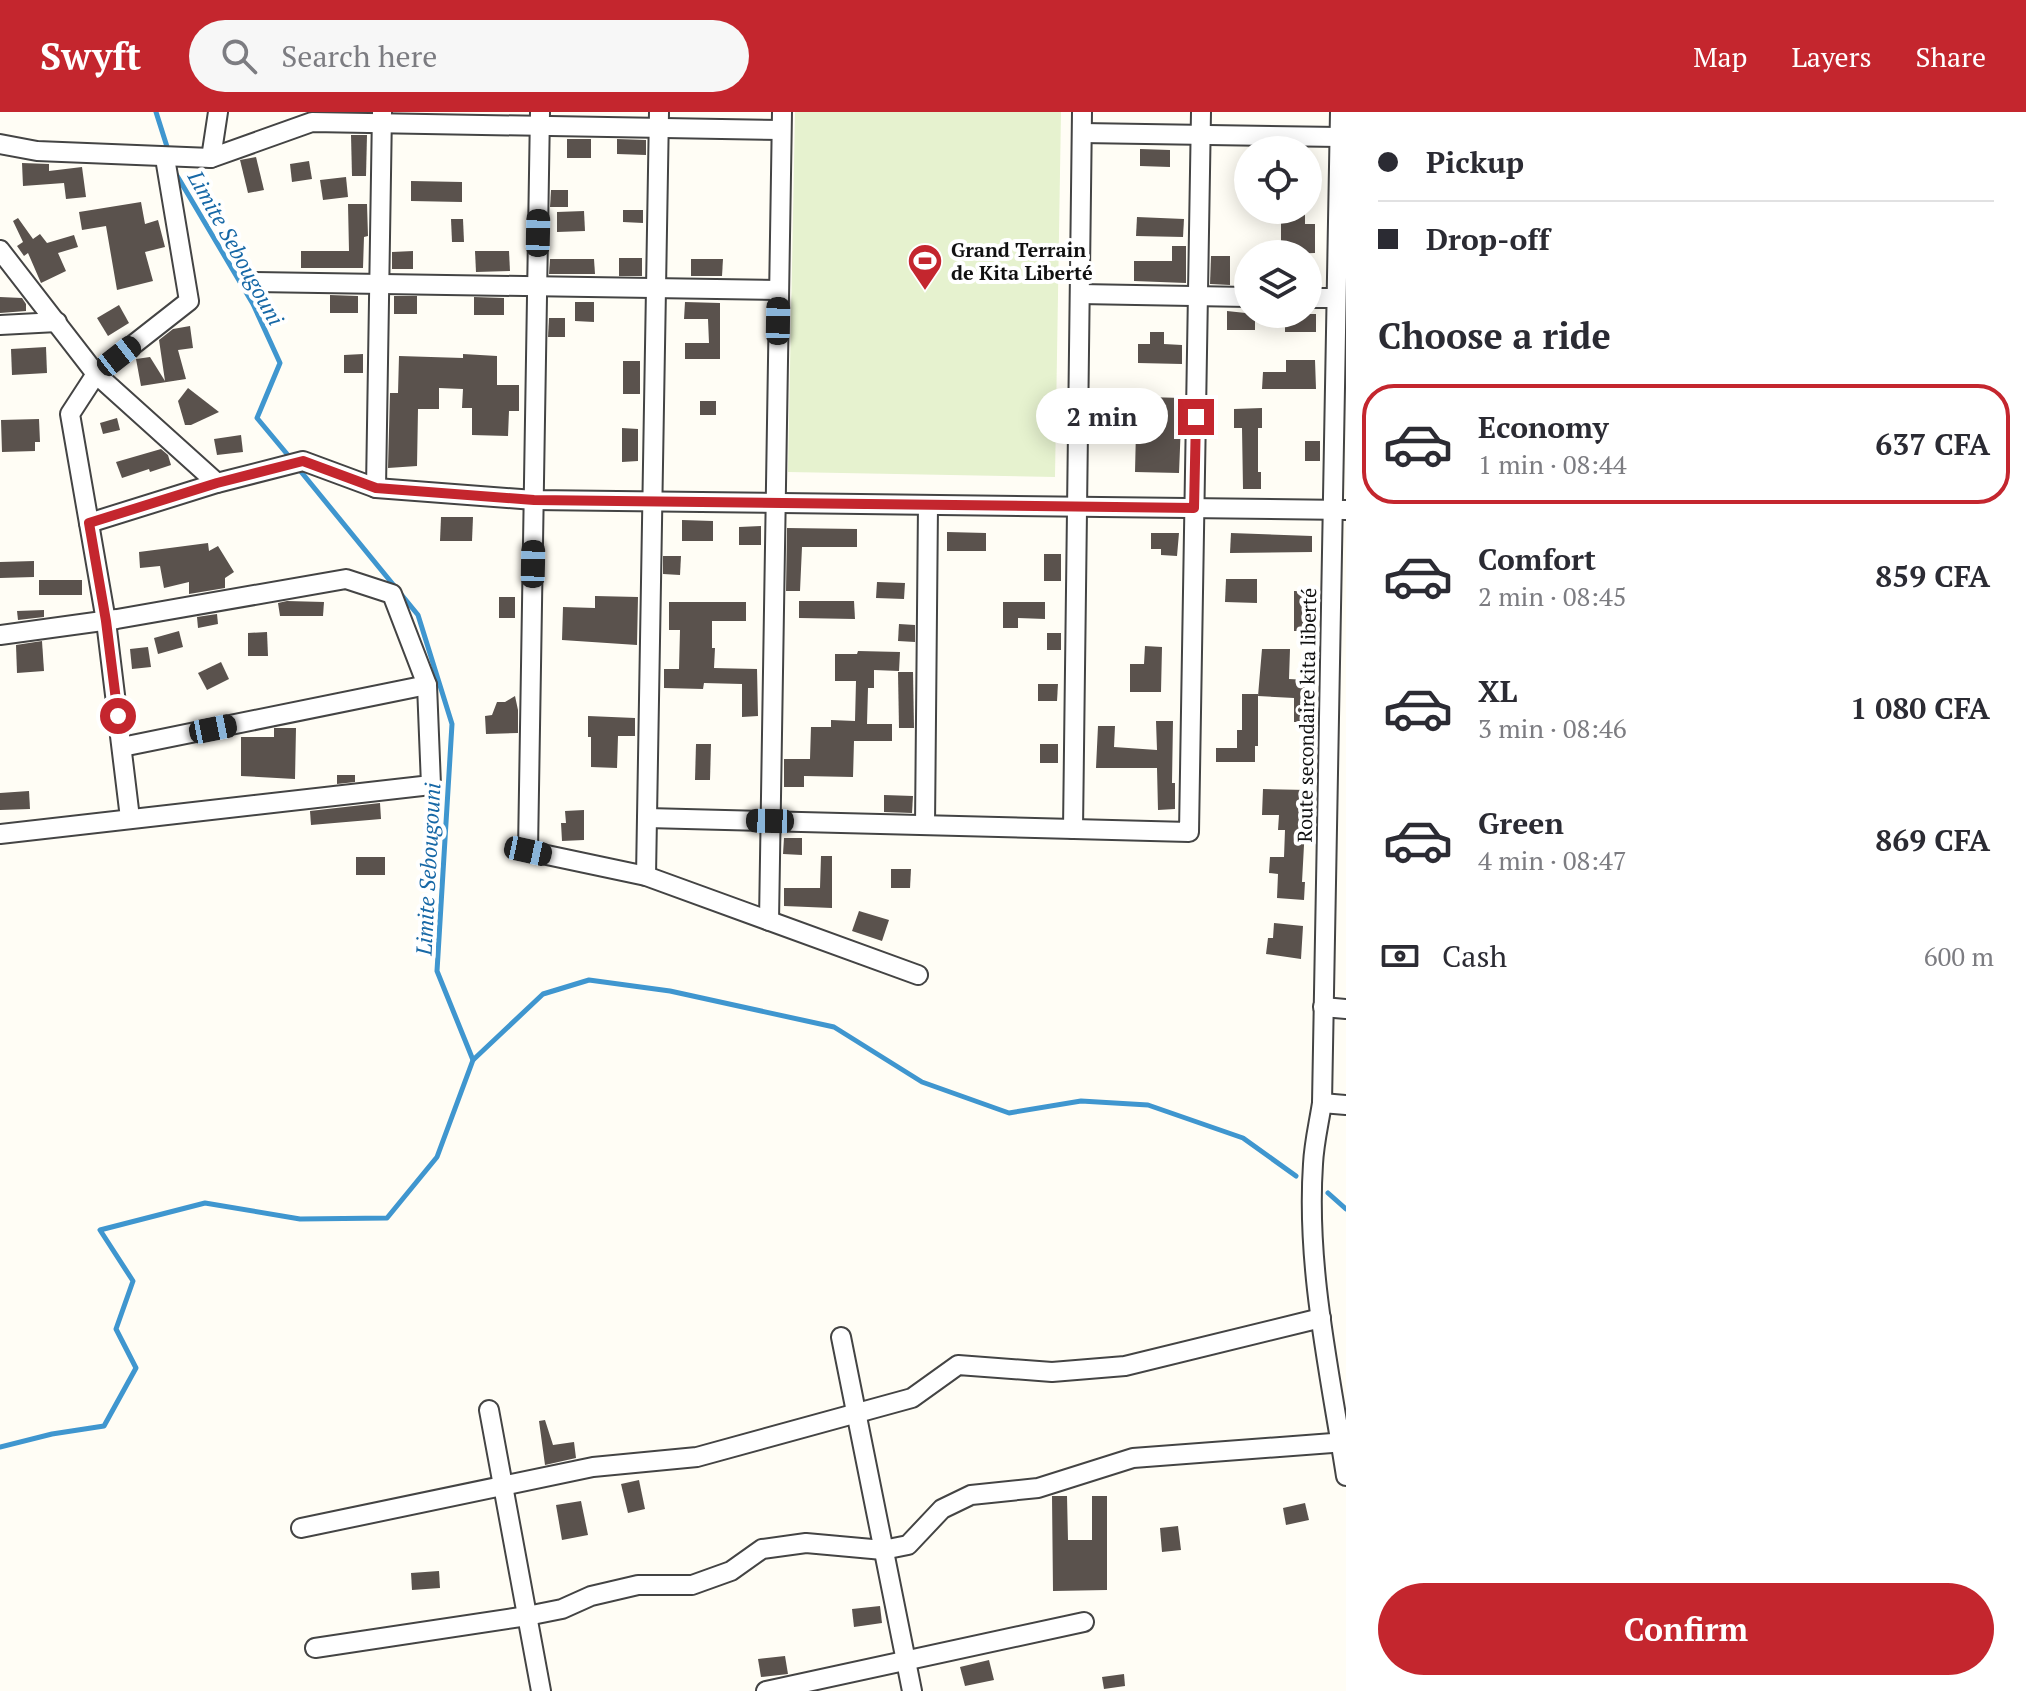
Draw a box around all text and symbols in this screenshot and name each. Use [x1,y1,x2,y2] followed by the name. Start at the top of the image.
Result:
[189,20,749,92] search box
[40,31,141,81] text: Swyft
[217,34,261,78] icon: search
[281,36,437,76] text: Search here
[1693,38,1747,75] text: Map
[1791,38,1872,75] text: Layers
[1916,38,1986,75] text: Share
[1234,136,1322,328] map controls
[1234,136,1322,224] button: locate
[1426,142,1524,182] text: Pickup
[181,164,291,330] water label: Limite Sebougouni
[526,209,550,257] car
[1426,219,1550,259] text: Drop-off
[951,236,1093,286] place label: Grand Terrain de Kita Liberté
[1234,240,1322,328] button: layers
[906,242,944,292] sports icon: Grand Terrain de Kita Liberté
[766,297,790,345] car
[1378,312,1611,359] text: Choose a ride
[93,332,145,380] car
[1036,389,1168,445] callout: 2 min
[1066,399,1138,433] text: 2 min
[1178,399,1214,435] route end
[1478,407,1609,447] text: Economy
[1382,408,1454,480] icon: car
[1875,424,1990,464] text: 637 CFA
[1478,447,1627,481] text: 1 min · 08:44
[1478,539,1596,579] text: Comfort
[521,540,545,588] car
[1382,540,1454,612] icon: car
[1875,556,1990,596] text: 859 CFA
[1478,579,1627,613] text: 2 min · 08:45
[1291,587,1322,842] street label: Route secondaire kita liberté
[1478,671,1517,711] text: XL
[1382,672,1454,744] icon: car
[1850,688,1990,728] text: 1 080 CFA
[100,698,136,734] route start
[1478,711,1627,745] text: 3 min · 08:46
[187,713,239,745] car
[408,782,447,957] water label: Limite Sebougouni
[1478,803,1564,843] text: Green
[1382,804,1454,876] icon: car
[746,809,794,833] car
[1875,820,1990,860] text: 869 CFA
[502,834,554,868] car
[1478,843,1627,877] text: 4 min · 08:47
[1378,934,1422,978] icon: cash
[1442,936,1507,976] text: Cash
[1924,939,1994,973] text: 600 m
[1378,1583,1994,1675] button: Confirm

